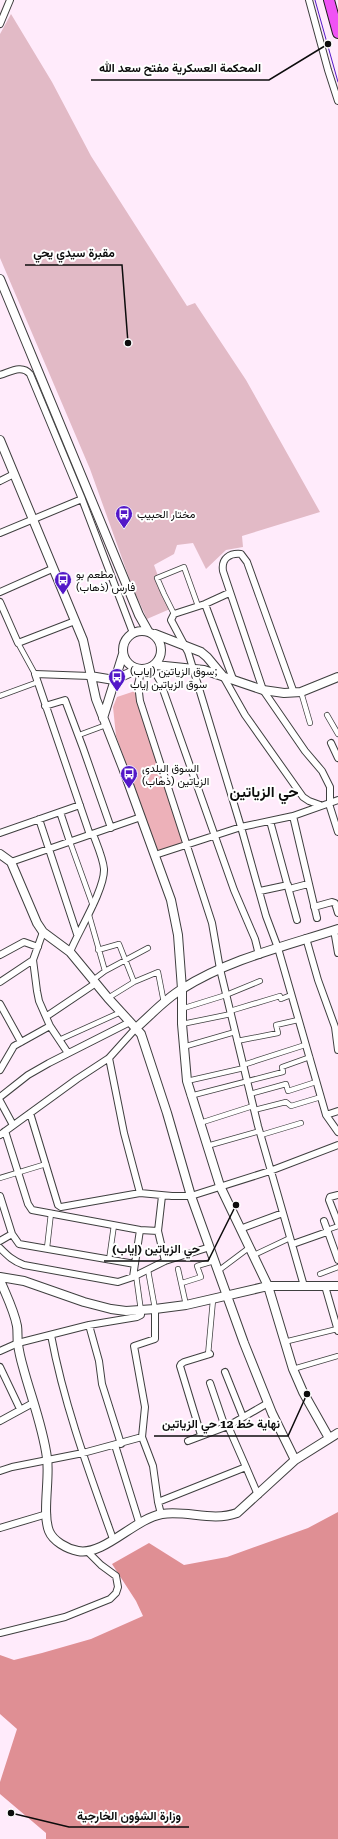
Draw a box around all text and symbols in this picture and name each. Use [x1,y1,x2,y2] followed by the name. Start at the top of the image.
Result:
[91,56,269,80] callout: المحكمة العسكرية مفتح سعد الله
[99,61,261,76] text: المحكمة العسكرية مفتح سعد الله
[25,241,122,265] callout: مقبرة سيدي يحي
[33,246,115,263] text: مقبرة سيدي يحي
[114,504,134,529] bus stop icon: مختار الحبيب
[137,508,195,521] place label: مختار الحبيب
[76,568,135,594] place label: مطعم بو فارس (ذهاب)
[53,570,73,595] bus stop icon: مطعم بو فارس (ذهاب)
[130,665,217,691] place label: سوق الزياتين (إياب); سوق الزياتين إياب
[107,667,127,692] bus stop icon: سوق الزياتين (إياب); سوق الزياتين إياب
[142,762,209,788] place label: السوق البلدي الزياتين (ذهاب)
[119,764,139,789] bus stop icon: السوق البلدي الزياتين (ذهاب)
[230,783,298,805] district label: حي الزياتين
[104,1237,208,1261] callout: حي الزياتين (إياب)
[112,1242,200,1259] text: حي الزياتين (إياب)
[154,1412,288,1436] callout: نهاية خط 12 حي الزياتين
[162,1417,281,1434] text: نهاية خط 12 حي الزياتين
[69,1803,189,1827] callout: وزارة الشؤون الخارجية
[77,1809,182,1824] text: وزارة الشؤون الخارجية

